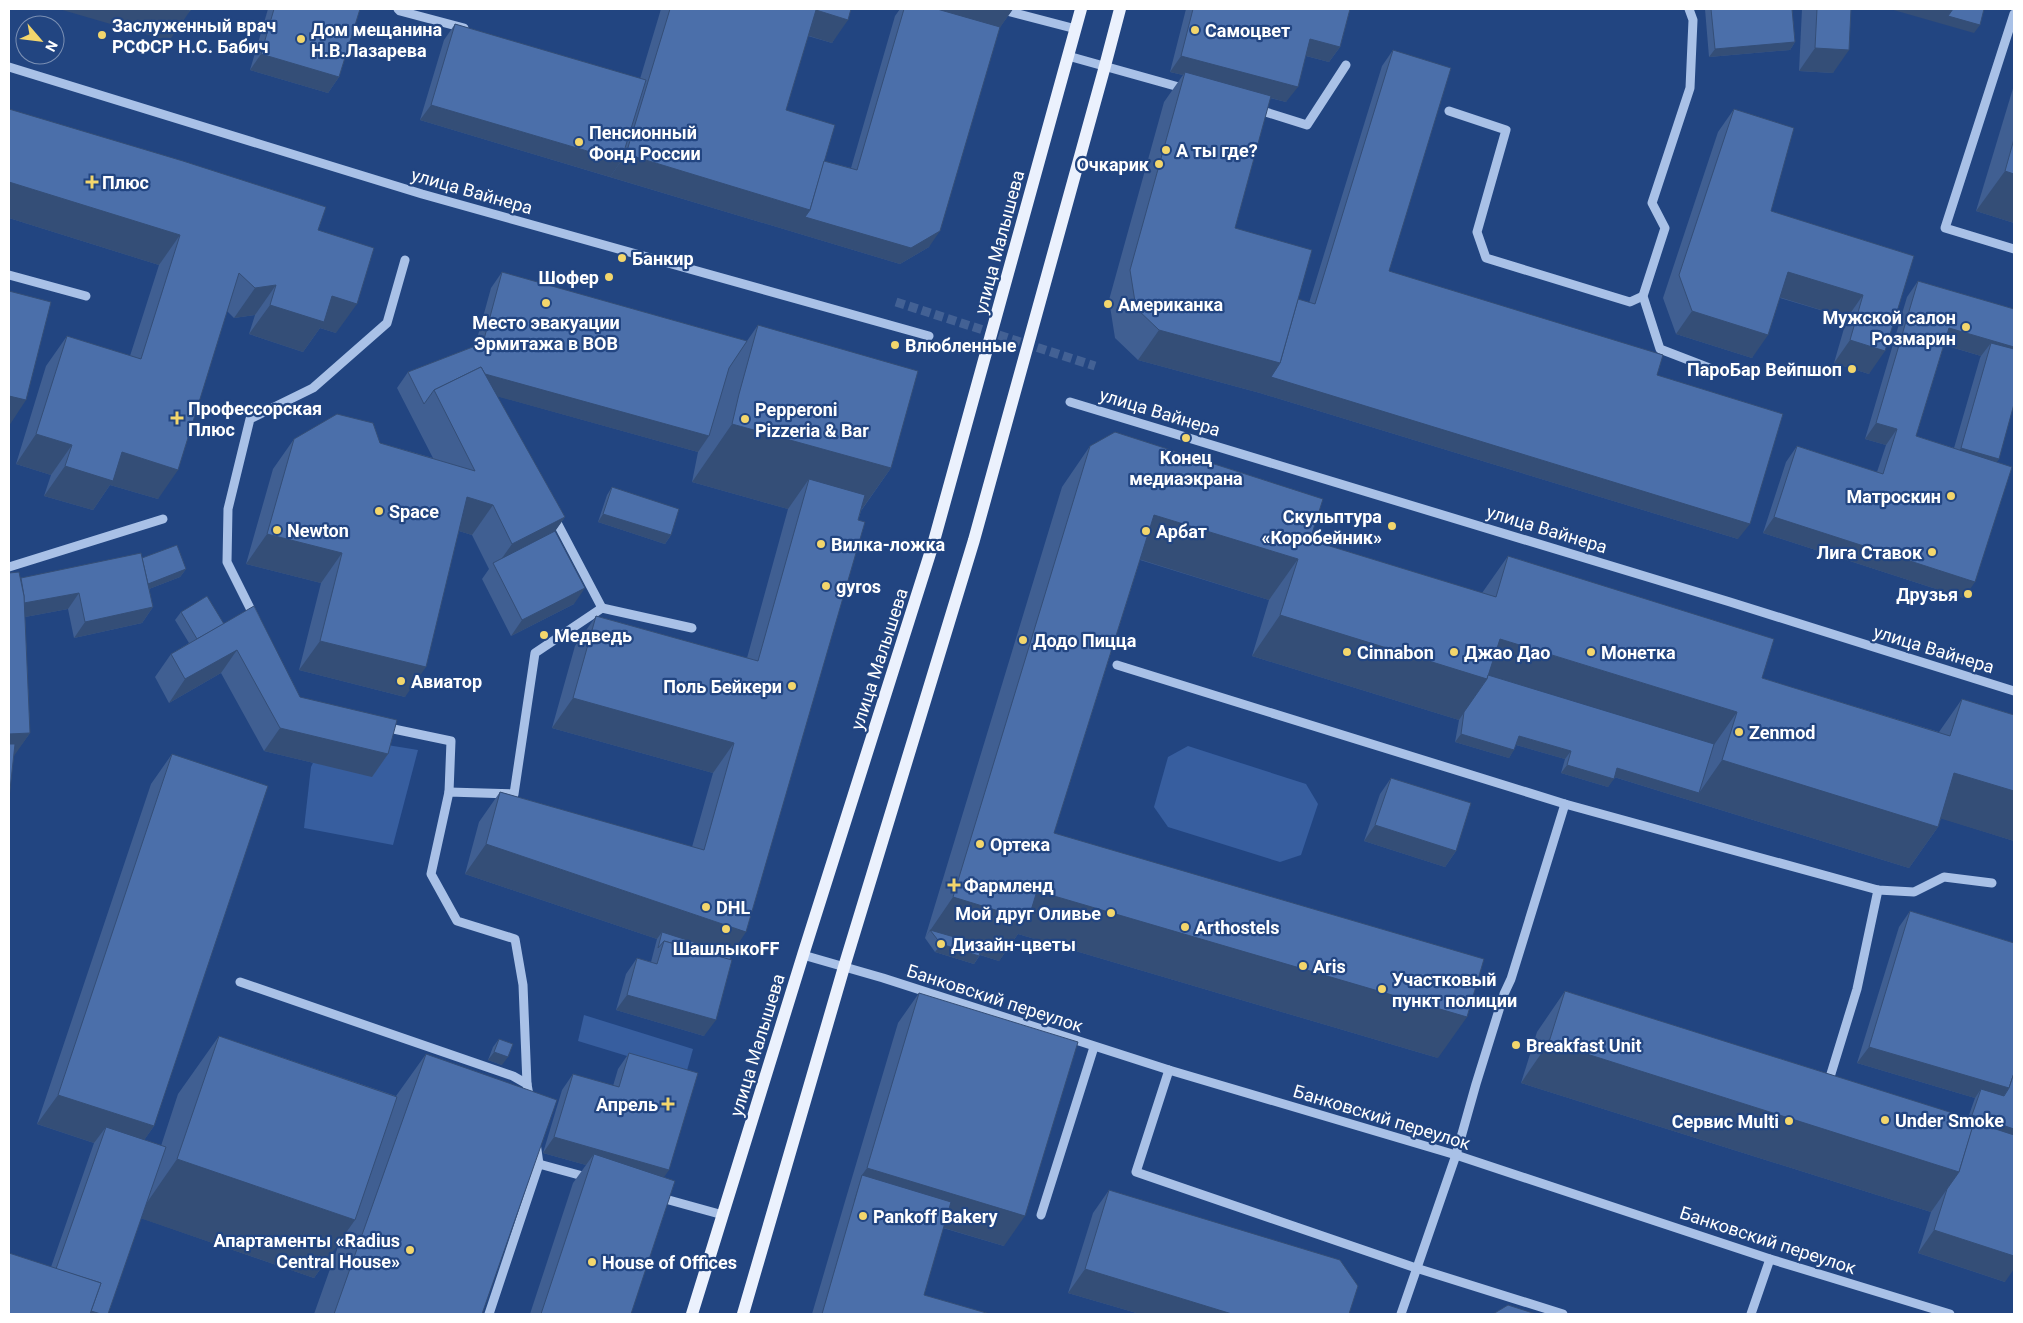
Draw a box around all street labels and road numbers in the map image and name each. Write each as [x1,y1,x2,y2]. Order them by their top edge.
street label: улица Вайнера [409,164,535,218]
street label: улица Малышева [970,168,1028,316]
street label: улица Вайнера [1097,384,1223,440]
street label: улица Вайнера [1484,501,1610,557]
street label: улица Малышева [846,585,912,733]
street label: улица Вайнера [1871,621,1997,677]
street label: Банковский переулок [904,960,1086,1037]
street label: улица Малышева [725,971,789,1119]
street label: Банковский переулок [1291,1080,1473,1154]
street label: Банковский переулок [1677,1202,1859,1279]

